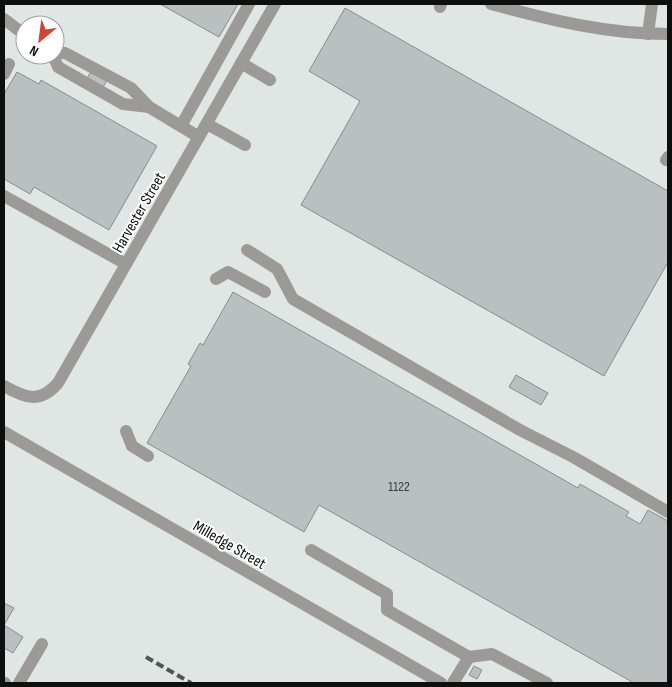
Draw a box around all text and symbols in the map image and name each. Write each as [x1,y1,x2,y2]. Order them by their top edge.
north arrow [15,15,65,65]
text: N [27,42,41,60]
street label: Harvester Street [109,169,170,256]
house number: 1122 [388,478,410,495]
street label: Milledge Street [190,517,269,574]

